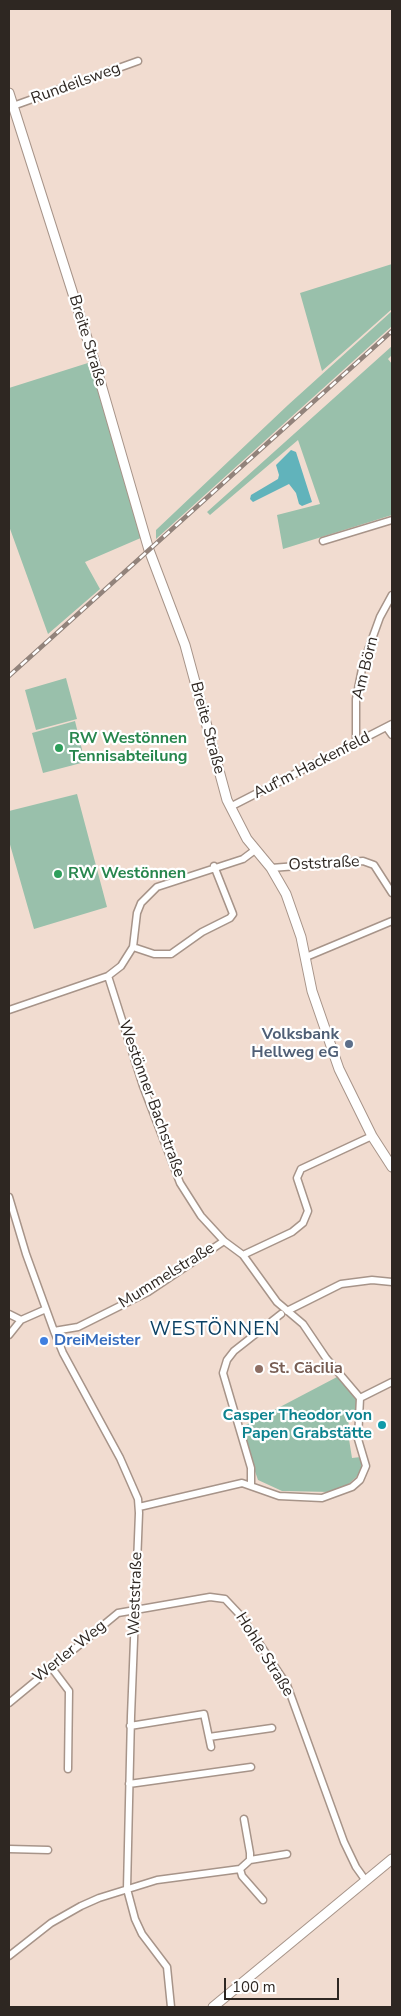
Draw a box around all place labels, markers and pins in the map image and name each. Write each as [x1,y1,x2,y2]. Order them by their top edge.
place label: RW Westönnen Tennisabteilung [69,729,187,767]
marker: RW Westönnen Tennisabteilung [53,742,65,754]
place label: RW Westönnen [68,864,186,884]
marker: RW Westönnen [52,868,64,880]
place label: Volksbank Hellweg eG [251,1025,339,1063]
marker: Volksbank Hellweg eG [343,1038,355,1050]
place label: DreiMeister [54,1331,140,1351]
marker: DreiMeister [38,1335,50,1347]
place label: St. Cäcilia [269,1359,343,1379]
marker: St. Cäcilia [253,1363,265,1375]
place label: Casper Theodor von Papen Grabstätte [223,1406,372,1444]
marker: Casper Theodor von Papen Grabstätte [376,1419,388,1431]

